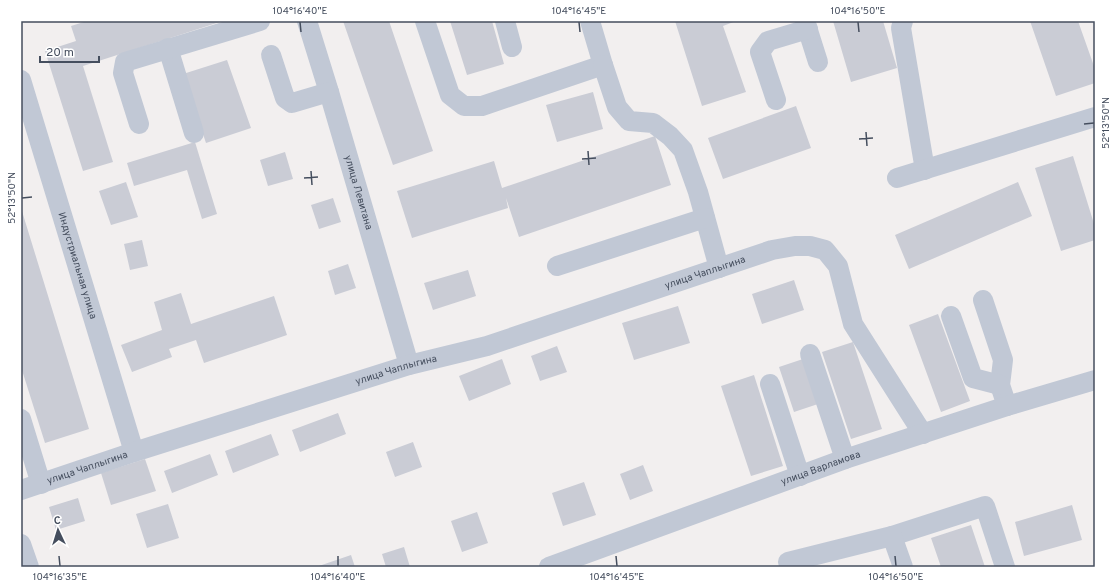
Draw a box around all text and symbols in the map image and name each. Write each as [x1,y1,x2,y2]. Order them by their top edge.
text: 104°16'40"E [273,5,327,18]
text: 104°16'45"E [552,5,606,18]
text: 104°16'50"E [831,5,885,18]
scale bar [40,38,99,64]
text: 20 m [46,45,74,61]
text: 52°13'50"N [1100,97,1113,149]
street label: улица Левитана [341,154,376,231]
text: 52°13'50"N [6,172,19,224]
street label: Индустриальная улица [55,211,100,321]
street label: улица Чаплыгина [663,253,747,292]
street label: улица Чаплыгина [354,352,438,388]
street label: улица Чаплыгина [45,448,129,487]
street label: улица Варламова [779,448,862,488]
north arrow [38,510,78,550]
text: С [53,514,61,528]
text: 104°16'35"E [33,571,87,584]
text: 104°16'40"E [311,571,365,584]
text: 104°16'45"E [590,571,644,584]
text: 104°16'50"E [869,571,923,584]

